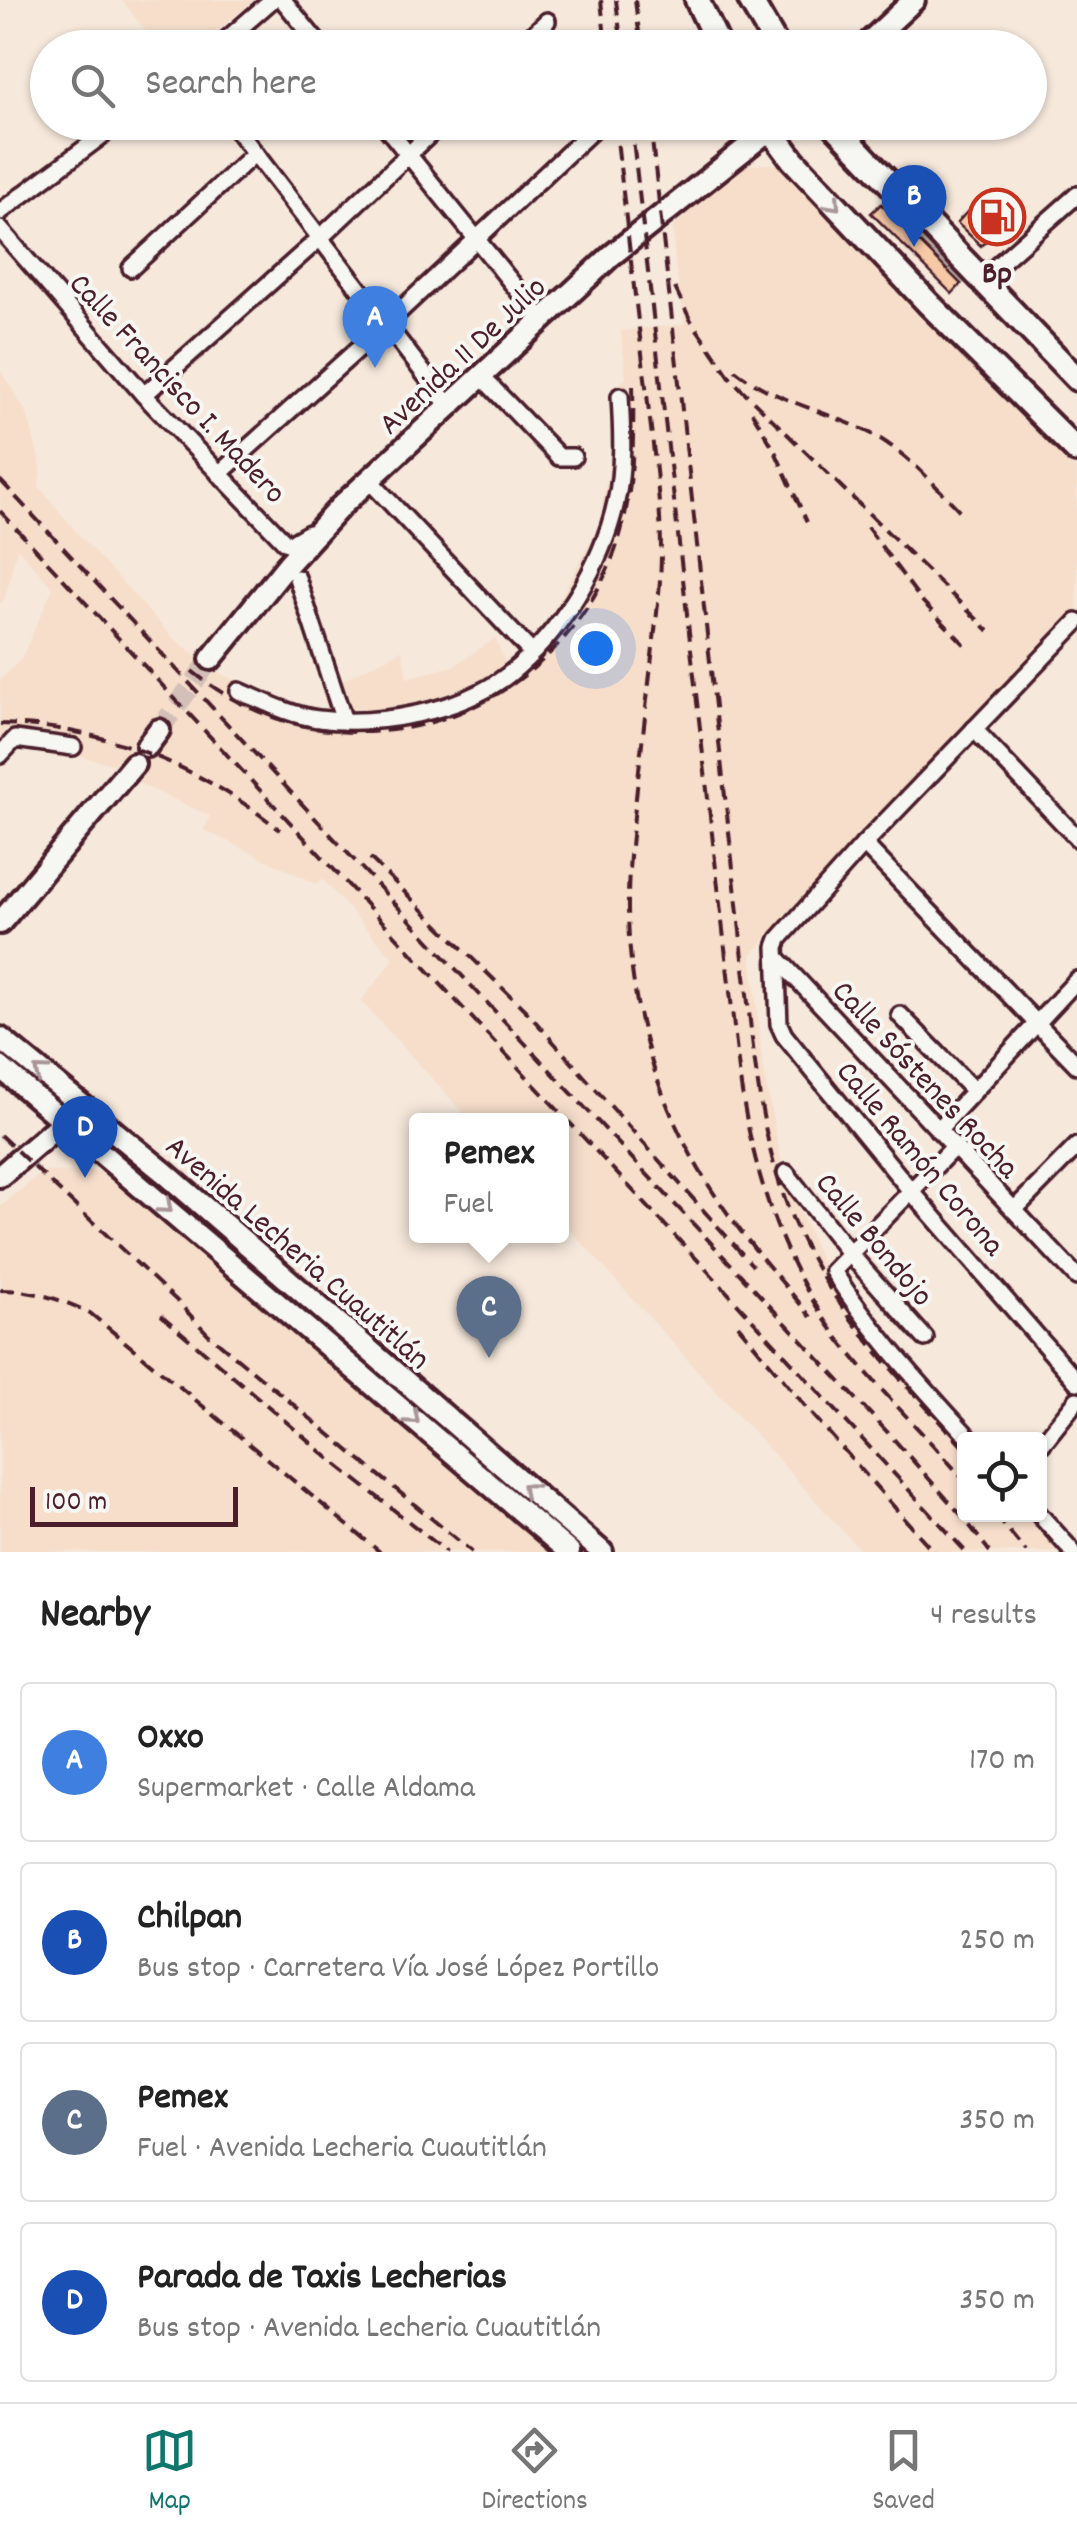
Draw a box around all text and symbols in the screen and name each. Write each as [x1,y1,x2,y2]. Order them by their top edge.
search box [30,30,1047,140]
icon: search [65,58,120,113]
text: Search here [145,58,317,113]
pin: B [882,164,946,247]
fuel station icon: Bp [967,187,1027,247]
one-way arrow [822,192,840,210]
place label: Bp [982,253,1012,299]
street label: Calle Francisco I. Madero [56,264,295,516]
street label: Avenida 11 De Julio [369,267,553,441]
pin: A [342,286,408,368]
your location [570,623,621,674]
street label: Calle Sóstenes Rocha [819,972,1029,1192]
street label: Calle Ramón Corona [823,1053,1014,1269]
one-way arrow [34,1065,52,1083]
pin: D [52,1096,118,1178]
popup [409,1113,569,1243]
street label: Avenida Lecheria Cuautitlán [153,1127,438,1383]
text: Pemex [444,1128,534,1183]
street label: Calle Bondojo [802,1164,942,1319]
text: Fuel [444,1183,493,1229]
one-way arrow [154,1195,173,1213]
pin: C [456,1276,522,1358]
one-way arrow [401,1407,419,1425]
map controls [957,1432,1047,1522]
button: locate [957,1432,1047,1522]
scale bar [30,1482,238,1526]
one-way arrow [521,1482,540,1500]
text: 100 m [45,1484,107,1524]
text: Nearby [40,1587,150,1647]
text: 4 results [930,1594,1037,1640]
text: Oxxo [137,1712,204,1767]
text: A [66,1739,83,1785]
text: 170 m [969,1739,1035,1785]
text: Supermarket · Calle Aldama [137,1767,475,1813]
text: Chilpan [137,1892,242,1947]
text: B [67,1919,82,1965]
text: 250 m [959,1919,1035,1965]
text: Bus stop · Carretera Vía José López Portillo [137,1947,659,1993]
text: Pemex [137,2072,228,2127]
text: C [67,2099,82,2145]
text: 350 m [959,2099,1035,2145]
text: Fuel · Avenida Lecheria Cuautitlán [137,2127,547,2173]
text: Parada de Taxis Lecherias [137,2252,507,2307]
text: D [66,2279,83,2325]
text: 350 m [959,2279,1035,2325]
text: Bus stop · Avenida Lecheria Cuautitlán [137,2307,601,2353]
tab: Map [142,2423,197,2523]
tab: Directions [482,2423,588,2523]
tab: Saved [872,2423,935,2523]

